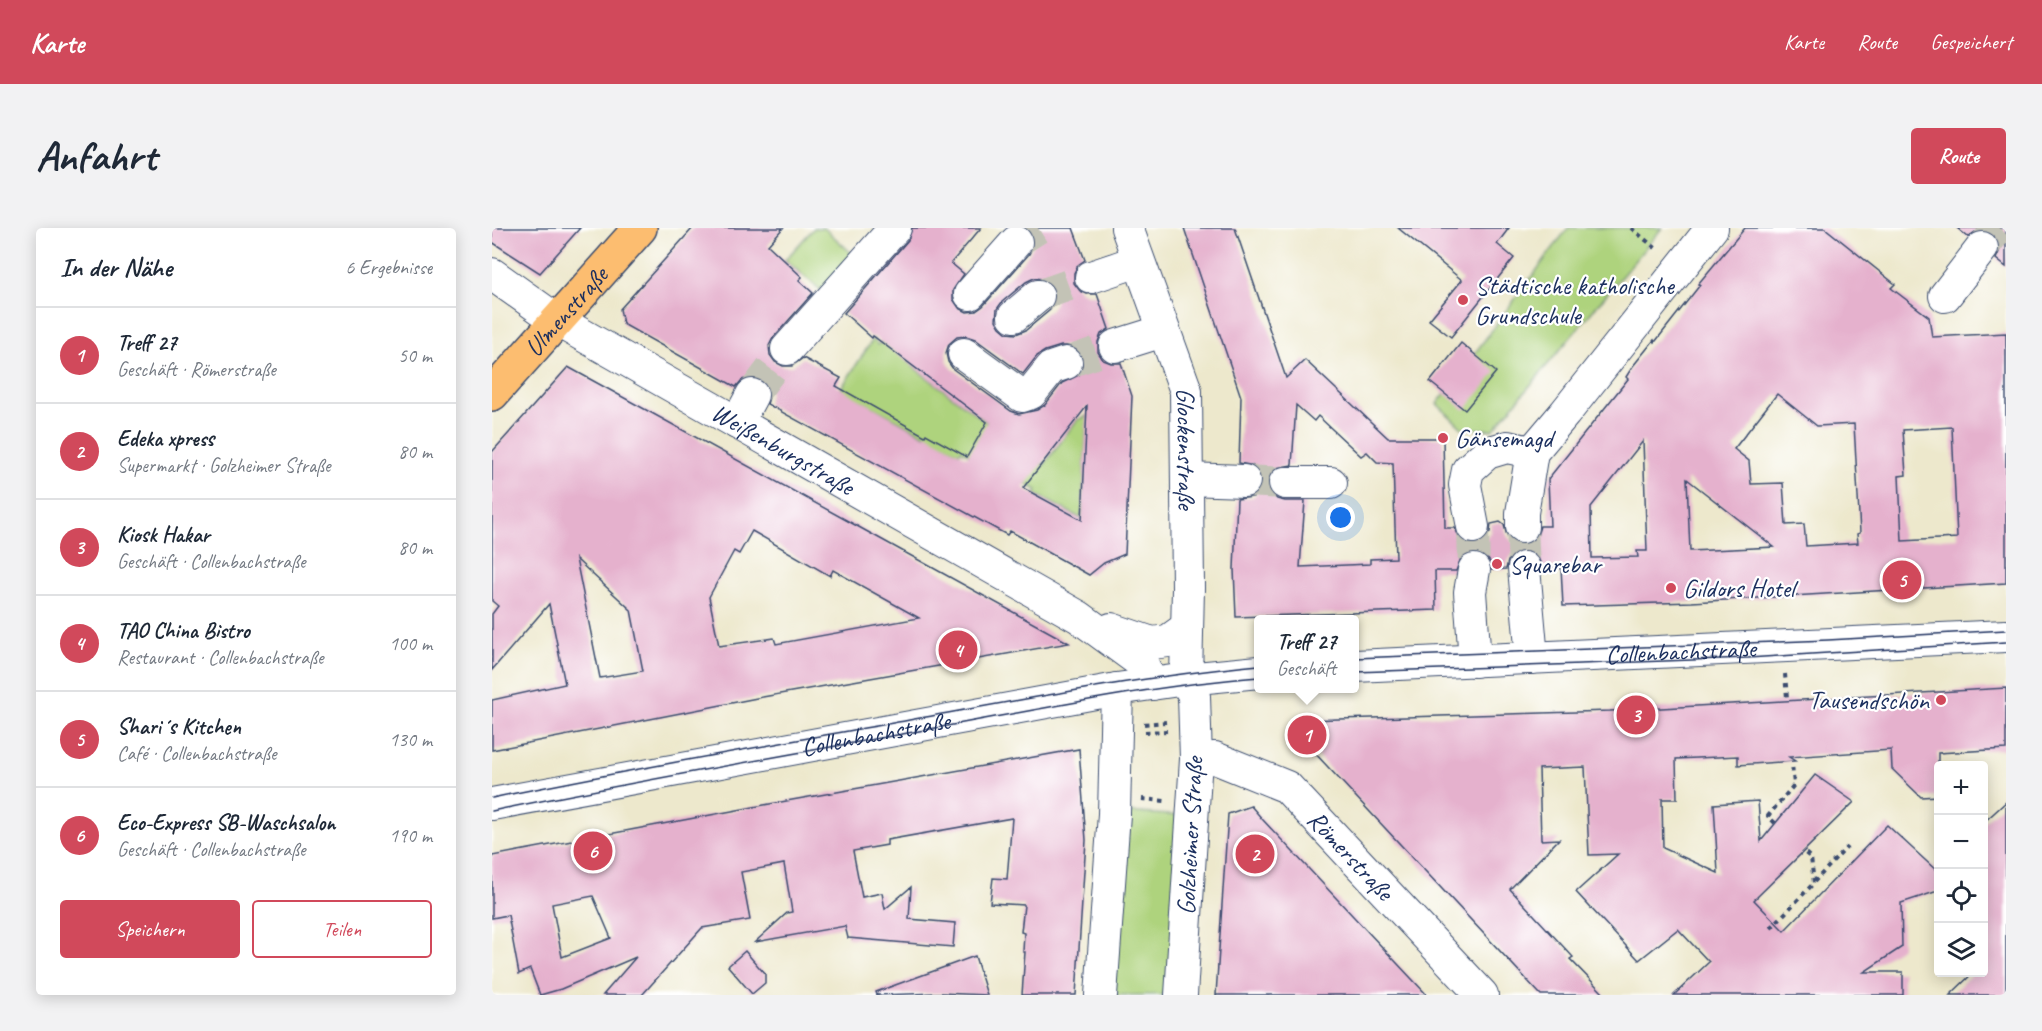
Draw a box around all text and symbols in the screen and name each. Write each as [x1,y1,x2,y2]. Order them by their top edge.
text: Karte [30,25,84,60]
text: Karte [1784,29,1824,55]
text: Route [1857,29,1897,55]
text: Gespeichert [1930,29,2012,55]
button: Route [1911,128,2006,184]
text: Anfahrt [36,130,156,183]
text: In der Nähe [60,251,172,284]
text: 6 Ergebnisse [345,255,432,280]
street label: Ulmenstraße [517,257,616,363]
place label: Städtische katholische Grundschule [1475,269,1675,332]
marker: Städtische katholische Grundschule [1456,293,1470,307]
text: Treff 27 [117,329,177,357]
text: 1 [75,343,84,368]
text: 50 m [398,343,432,368]
text: Geschäft · Römerstraße [117,357,276,382]
street label: Glockenstraße [1169,388,1204,512]
street label: Weißenburgstraße [706,395,863,504]
place label: Gänsemagd [1455,422,1556,455]
text: Edeka xpress [117,425,214,453]
marker: Gänsemagd [1436,431,1450,445]
text: 2 [75,439,84,464]
text: 80 m [398,439,432,464]
text: Supermarkt · Golzheimer Straße [117,453,330,478]
your location [1326,503,1355,532]
text: Kiosk Hakar [117,521,210,549]
text: 3 [75,535,84,560]
text: 80 m [398,535,432,560]
place label: Squarebar [1509,548,1603,581]
text: Geschäft · Collenbachstraße [117,549,306,574]
marker: Squarebar [1490,557,1504,571]
pin: 5 [1882,558,1922,602]
place label: Gildors Hotel [1683,572,1799,605]
marker: Gildors Hotel [1664,581,1678,595]
popup [1254,615,1359,693]
text: TAO China Bistro [117,617,250,645]
pin: 4 [938,628,978,672]
text: Treff 27 [1277,628,1336,656]
text: 4 [75,631,84,656]
text: 100 m [389,631,432,656]
street label: Collenbachstraße [1605,631,1759,671]
text: Restaurant · Collenbachstraße [117,645,323,670]
text: Geschäft [1277,656,1336,681]
place label: Tausendschön [1809,684,1930,717]
pin: 3 [1616,692,1656,738]
marker: Tausendschön [1934,693,1948,707]
street label: Collenbachstraße [799,703,955,763]
pin: 1 [1288,712,1326,758]
text: Shari´s Kitchen [117,713,241,741]
text: 5 [75,727,84,752]
text: 130 m [389,727,432,752]
text: Café · Collenbachstraße [117,741,277,766]
street label: Golzheimer Straße [1169,754,1211,916]
map controls [1934,761,1988,977]
button: + [1934,761,1988,815]
street label: Römerstraße [1301,803,1403,909]
text: Eco-Express SB-Waschsalon [117,809,335,837]
button: − [1934,815,1988,869]
text: 6 [75,823,84,848]
text: 190 m [389,823,432,848]
pin: 6 [574,828,612,874]
pin: 2 [1236,832,1275,876]
text: Geschäft · Collenbachstraße [117,837,306,862]
button: locate [1934,869,1988,923]
button: Speichern [60,900,240,958]
button: Teilen [252,900,432,958]
button: layers [1934,923,1988,977]

